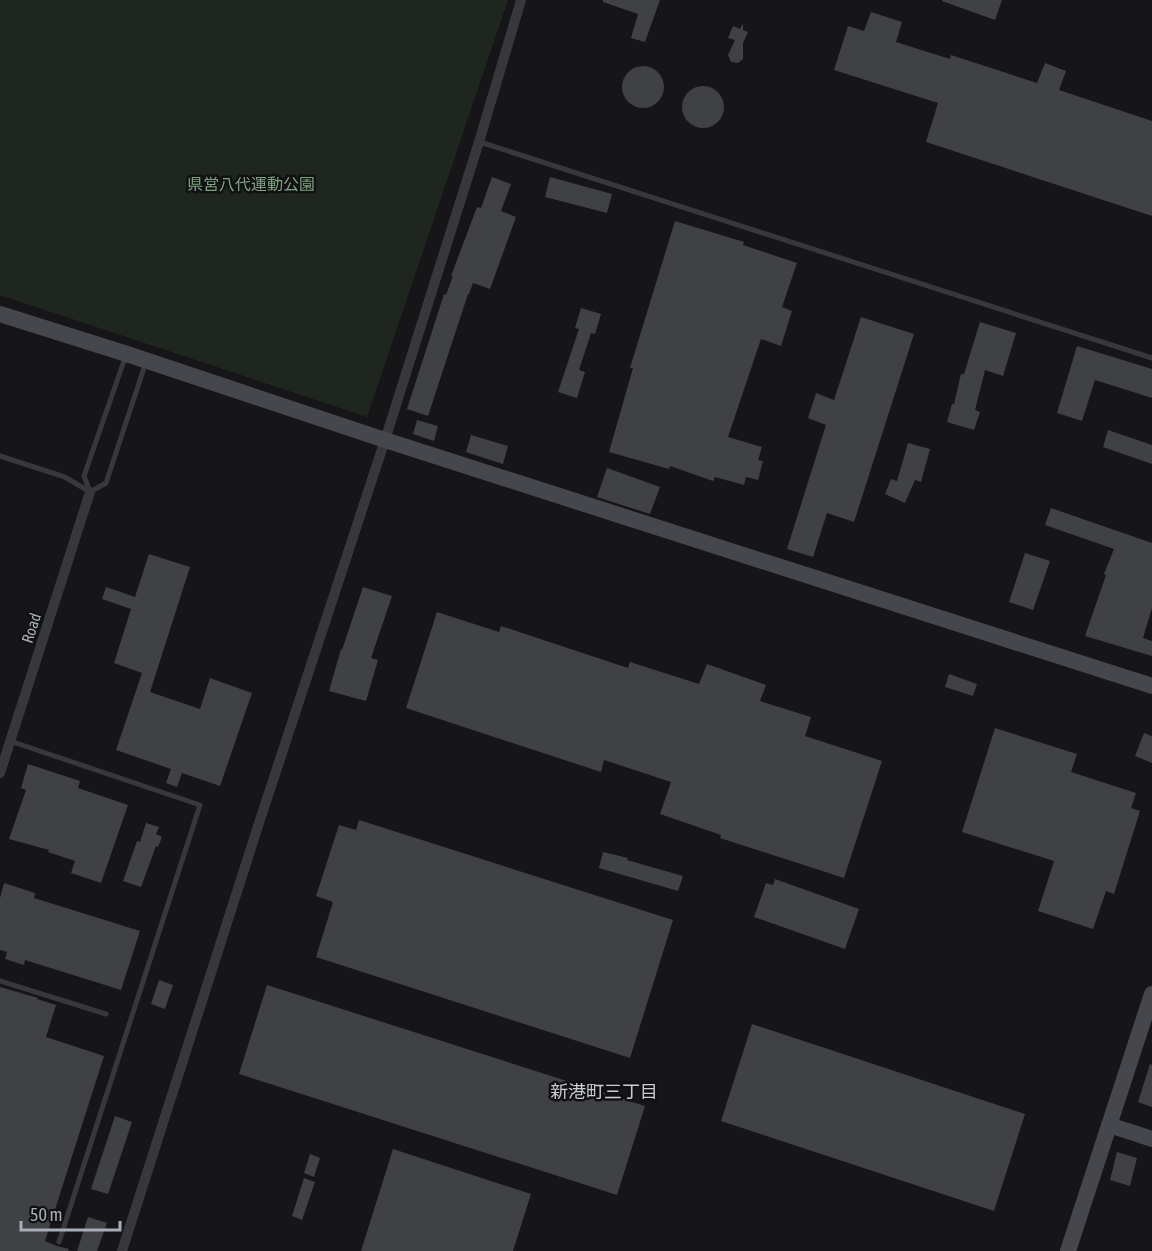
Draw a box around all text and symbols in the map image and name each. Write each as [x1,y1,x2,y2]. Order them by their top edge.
park label: 県営八代運動公園 [187,175,315,193]
street label: Road [18,611,44,645]
district label: 新港町三丁目 [550,1081,658,1102]
scale bar [21,1194,120,1232]
text: 50 m [30,1204,62,1225]

